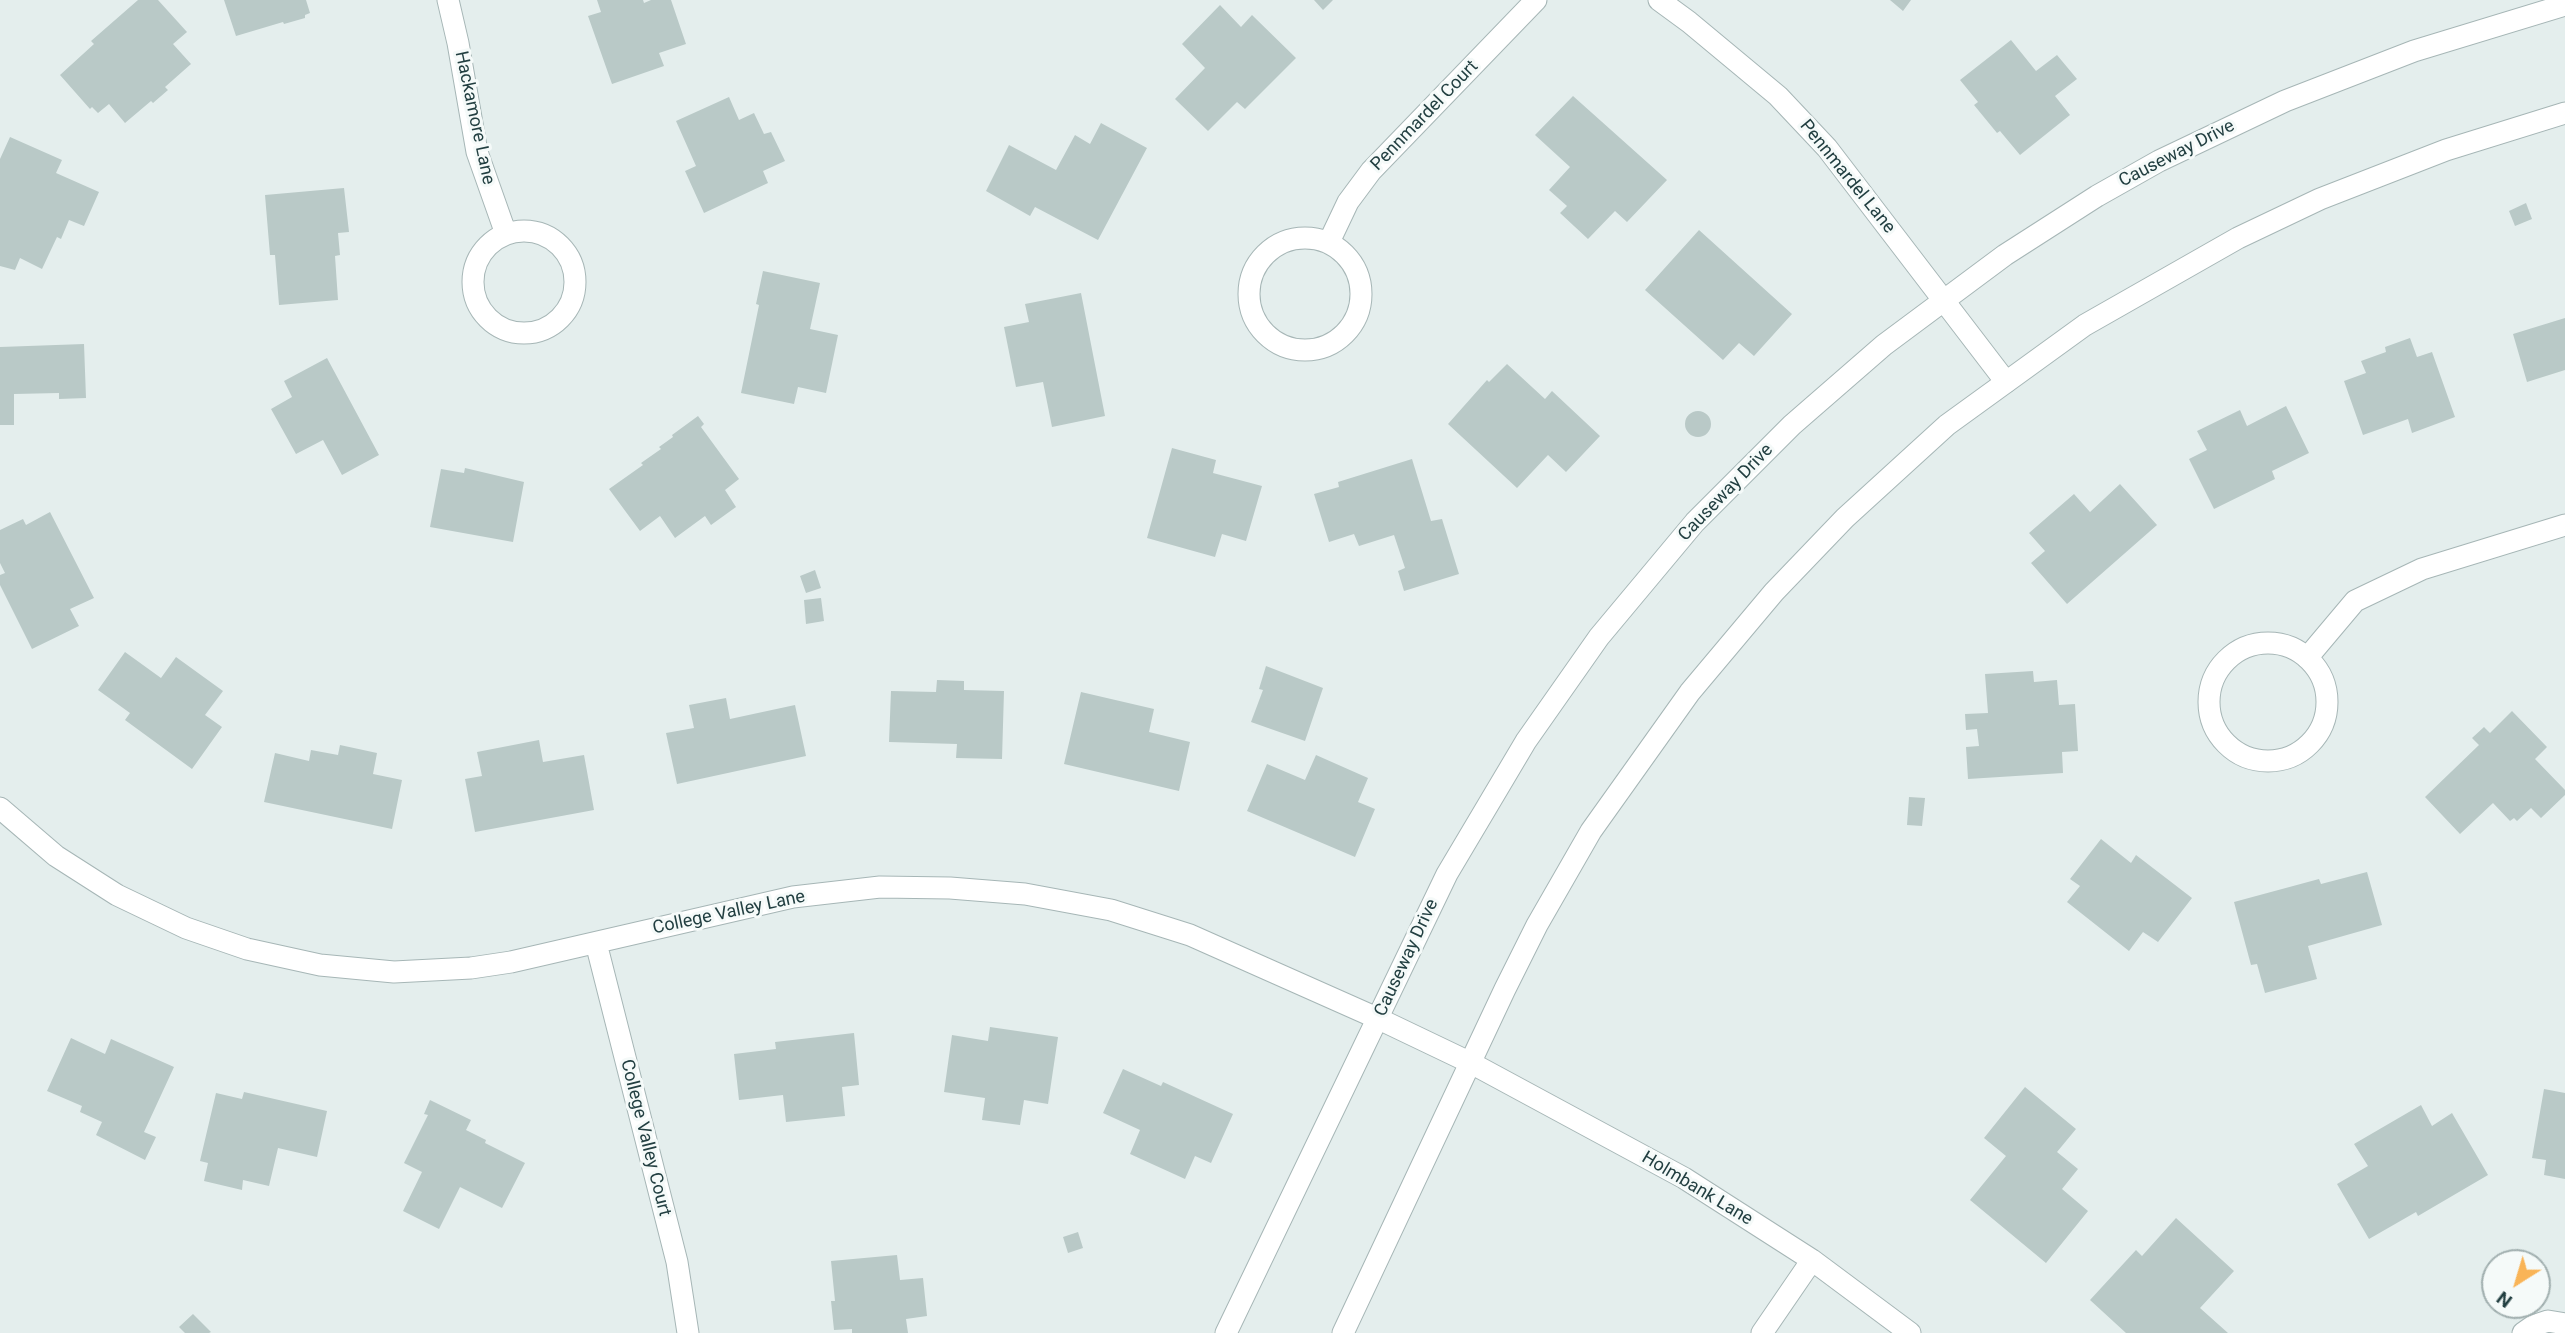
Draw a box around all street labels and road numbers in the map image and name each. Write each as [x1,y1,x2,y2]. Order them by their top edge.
street label: Hackamore Lane [449,49,499,187]
street label: Pennmardel Court [1367,56,1483,176]
street label: Pennmardel Lane [1795,116,1899,238]
street label: Causeway Drive [2116,116,2238,192]
street label: Causeway Drive [1674,440,1778,546]
street label: College Valley Lane [651,886,807,940]
street label: Causeway Drive [1370,896,1444,1020]
street label: College Valley Court [615,1057,675,1219]
street label: Holmbank Lane [1638,1147,1756,1231]

